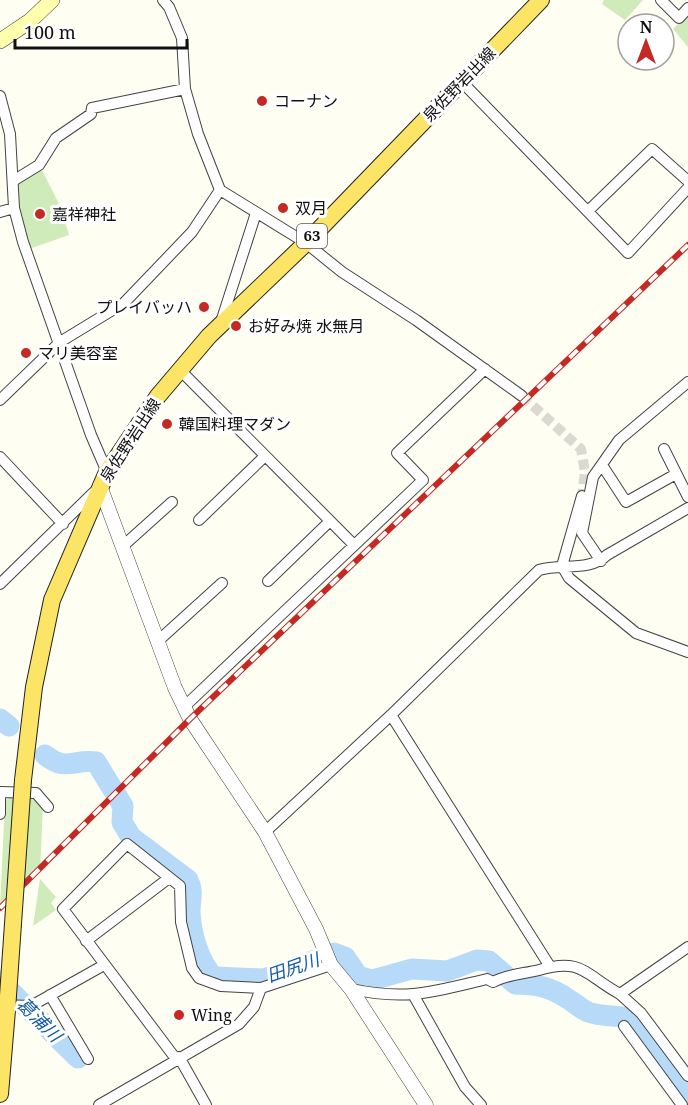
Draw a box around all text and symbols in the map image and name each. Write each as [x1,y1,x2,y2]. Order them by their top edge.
scale bar [15,12,188,50]
north arrow [616,12,676,72]
text: N [640,16,653,38]
text: 100 m [24,20,76,44]
street label: 泉佐野岩出線 [418,42,500,126]
place label: コーナン [274,90,338,112]
marker: コーナン [255,94,269,108]
place label: 双月 [295,197,327,219]
marker: 双月 [276,201,290,215]
place label: 嘉祥神社 [52,203,116,225]
marker: 嘉祥神社 [33,207,47,221]
road number: 63 [297,224,327,248]
place label: プレイバッハ [96,296,192,318]
marker: プレイバッハ [197,300,211,314]
place label: お好み焼 水無月 [248,315,364,337]
marker: お好み焼 水無月 [229,319,243,333]
place label: マリ美容室 [38,342,118,364]
marker: マリ美容室 [19,346,33,360]
street label: 泉佐野岩出線 [95,394,165,486]
place label: 韓国料理マダン [179,413,291,435]
marker: 韓国料理マダン [160,417,174,431]
water label: 田尻川 [263,946,324,987]
water label: 葛浦川 [12,992,69,1048]
place label: Wing [191,1004,232,1026]
marker: Wing [172,1008,186,1022]

